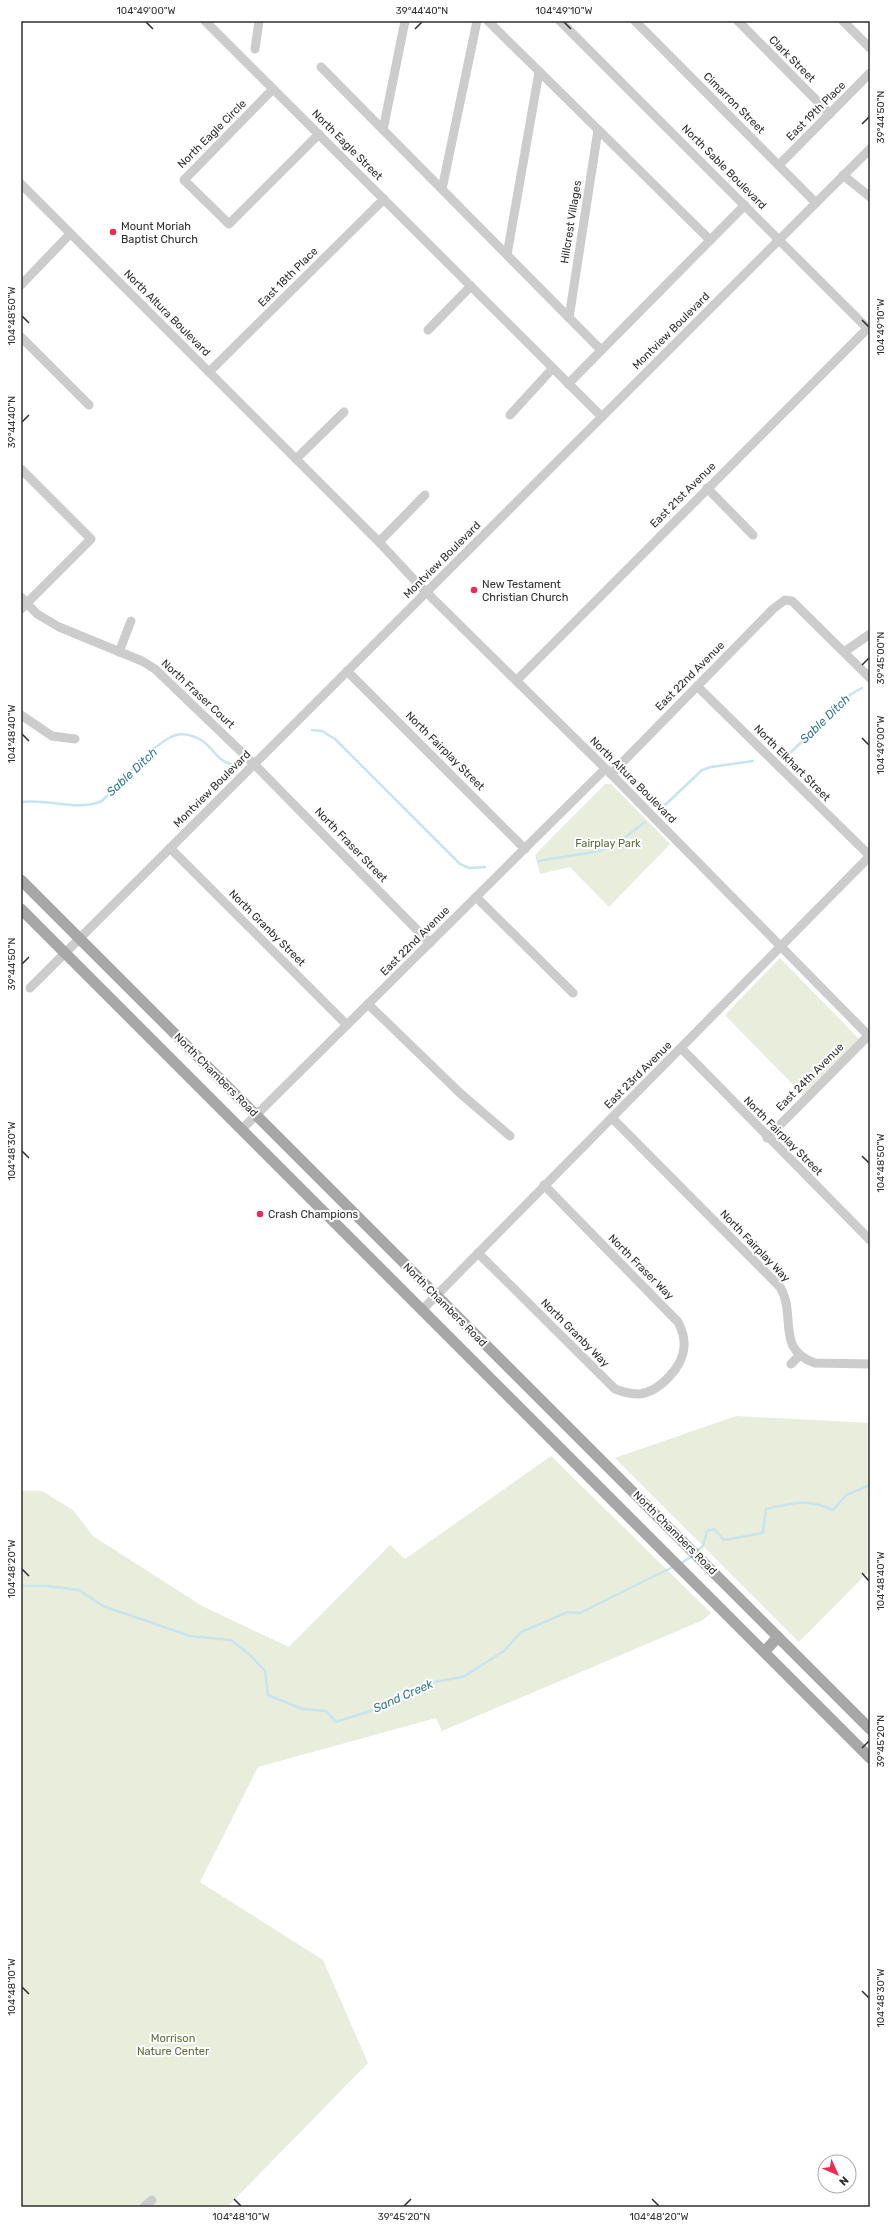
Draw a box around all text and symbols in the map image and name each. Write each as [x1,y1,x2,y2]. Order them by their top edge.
text: 104°49'00"W [117,5,175,17]
text: 39°44'40"N [396,5,448,17]
text: 104°49'10"W [536,5,592,17]
street label: Clark Street [766,33,818,85]
street label: Cimarron Street [701,70,768,137]
street label: East 19th Place [784,79,848,143]
text: 39°44'50"N [875,91,887,143]
street label: North Eagle Circle [175,97,249,171]
street label: North Eagle Street [309,107,385,183]
street label: North Sable Boulevard [679,122,769,212]
street label: Hillcrest Villages [558,179,584,265]
place label: Mount Moriah Baptist Church [121,220,198,246]
marker: Mount Moriah Baptist Church [108,227,118,237]
street label: East 18th Place [256,245,320,309]
street label: North Altura Boulevard [121,267,213,359]
text: 104°48'50"W [6,286,18,346]
street label: Montview Boulevard [630,290,712,372]
text: 104°49'10"W [875,299,887,355]
text: 39°44'40"N [6,396,18,448]
street label: East 21st Avenue [648,460,718,530]
street label: Montview Boulevard [401,519,483,601]
place label: New Testament Christian Church [482,578,568,604]
marker: New Testament Christian Church [469,585,479,595]
text: 39°45'00"N [875,631,887,685]
street label: East 22nd Avenue [653,639,727,713]
street label: North Fraser Court [159,657,238,732]
water label: Sable Ditch [797,692,853,746]
text: 104°48'40"W [6,705,18,763]
street label: North Fairplay Street [403,709,488,794]
text: 104°49'00"W [875,716,887,774]
street label: North Elkhart Street [751,722,833,804]
street label: North Altura Boulevard [587,734,679,826]
water label: Sable Ditch [104,745,160,799]
street label: Montview Boulevard [171,748,253,830]
street label: North Fraser Street [312,805,390,885]
park label: Fairplay Park [575,837,641,850]
street label: North Granby Street [226,887,308,969]
street label: East 22nd Avenue [378,904,452,978]
text: 39°44'50"N [6,938,18,990]
street label: North Chambers Road [171,1030,261,1120]
street label: East 23rd Avenue [602,1039,674,1111]
street label: East 24th Avenue [773,1040,847,1114]
street label: North Fairplay Street [741,1094,826,1179]
text: 104°48'30"W [6,1121,18,1181]
text: 104°48'50"W [875,1133,887,1193]
street label: North Fairplay Way [717,1207,793,1285]
place label: Crash Champions [268,1208,359,1221]
marker: Crash Champions [255,1209,265,1219]
street label: North Fraser Way [606,1232,676,1302]
street label: North Chambers Road [400,1260,490,1350]
street label: North Granby Way [538,1296,612,1370]
street label: North Chambers Road [630,1488,720,1578]
text: 104°48'20"W [6,1539,18,1599]
text: 104°48'40"W [875,1552,887,1610]
water label: Sand Creek [371,1676,436,1715]
text: 39°45'20"N [875,1715,887,1767]
text: 104°48'10"W [6,1958,18,2016]
text: 104°48'30"W [875,1968,887,2028]
park label: Morrison Nature Center [137,2032,210,2058]
north arrow [817,2154,857,2194]
text: N [836,2173,851,2188]
text: 104°48'10"W [212,2211,270,2223]
text: 39°45'20"N [378,2211,430,2223]
text: 104°48'20"W [629,2211,689,2223]

